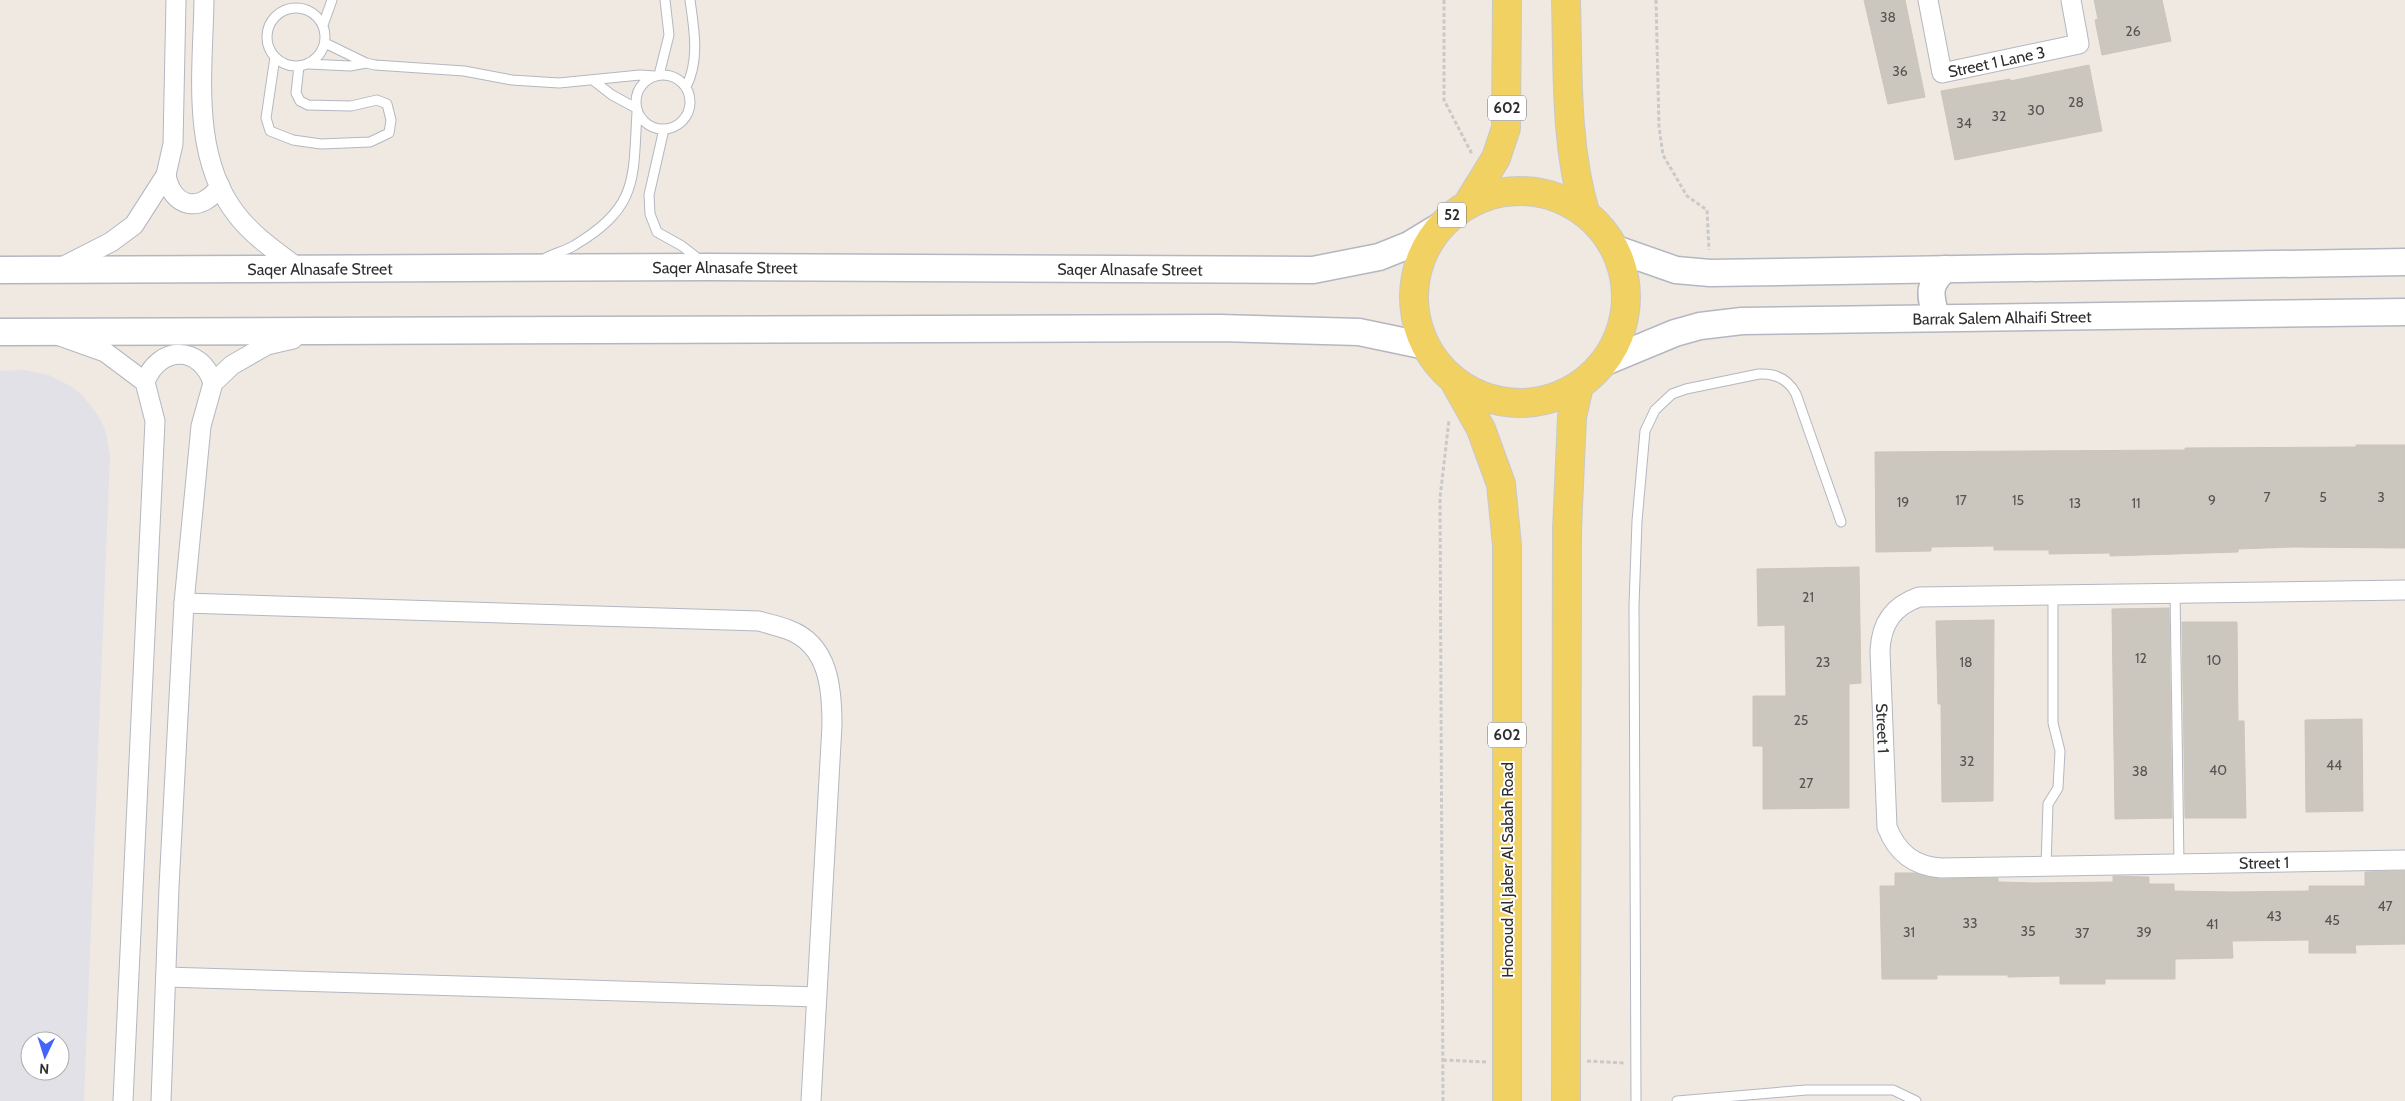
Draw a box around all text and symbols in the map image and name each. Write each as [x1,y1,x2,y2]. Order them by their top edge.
house number: 38 [1880,8,1896,26]
house number: 26 [2125,22,2141,40]
street label: Street 1 Lane 3 [1946,42,2047,81]
house number: 36 [1892,62,1908,80]
house number: 28 [2068,93,2084,111]
road number: 602 [1488,96,1526,120]
house number: 30 [2027,101,2045,119]
house number: 32 [1992,107,2006,125]
house number: 34 [1956,114,1972,132]
road number: 52 [1438,202,1466,228]
street label: Saqer Alnasafe Street [652,257,798,277]
street label: Saqer Alnasafe Street [247,259,393,278]
street label: Saqer Alnasafe Street [1057,259,1203,279]
street label: Barrak Salem Alhaifi Street [1912,307,2092,328]
house number: 7 [2263,488,2271,506]
house number: 5 [2319,488,2327,506]
house number: 3 [2377,488,2385,506]
house number: 17 [1955,491,1967,509]
house number: 15 [2012,491,2024,509]
house number: 9 [2208,491,2216,509]
house number: 19 [1897,493,1909,511]
house number: 13 [2069,494,2081,512]
house number: 11 [2131,494,2141,512]
house number: 21 [1802,588,1814,606]
house number: 12 [2135,649,2147,667]
house number: 10 [2207,651,2221,669]
house number: 23 [1816,653,1830,671]
house number: 18 [1959,653,1973,671]
street label: Street 1 [1873,703,1894,754]
house number: 25 [1794,711,1808,729]
road number: 602 [1488,722,1526,748]
house number: 32 [1960,752,1974,770]
house number: 44 [2326,756,2342,774]
house number: 40 [2209,761,2227,779]
street label: Homoud Al Jaber Al Sabah Road [1498,762,1517,978]
house number: 38 [2132,762,2148,780]
house number: 27 [1799,774,1813,792]
street label: Street 1 [2239,853,2289,872]
house number: 47 [2377,897,2393,915]
house number: 43 [2266,907,2282,925]
house number: 45 [2324,911,2340,929]
house number: 33 [1962,914,1978,932]
house number: 41 [2206,915,2218,933]
house number: 35 [2020,922,2036,940]
house number: 31 [1903,923,1915,941]
house number: 39 [2136,923,2152,941]
house number: 37 [2075,924,2089,942]
north arrow [20,1031,70,1081]
text: N [39,1060,50,1078]

